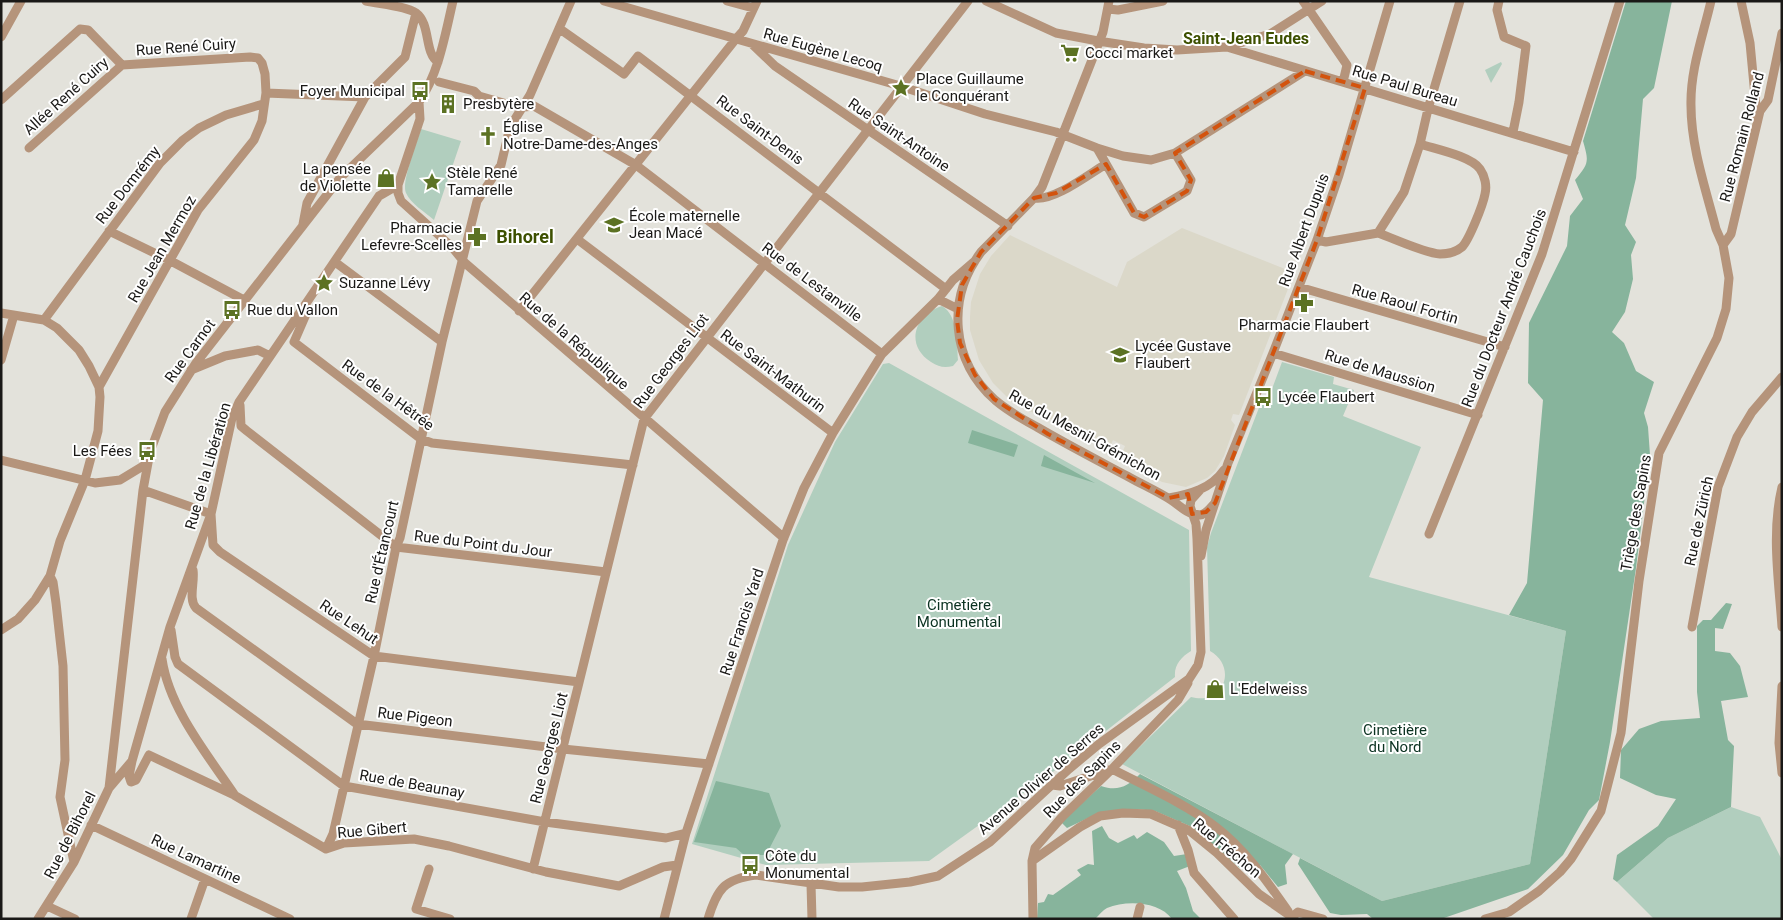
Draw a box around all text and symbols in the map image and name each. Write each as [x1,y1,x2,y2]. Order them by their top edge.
street label: Rue Eugène Lecoq [761,24,885,76]
district label: Saint-Jean Eudes [1183,29,1309,48]
street label: Rue René Cuiry [135,35,237,59]
supermarket icon: Cocci market [1059,42,1081,64]
place label: Cocci market [1085,44,1173,62]
street label: Allée René Cuiry [20,53,112,139]
street label: Rue Paul Bureau [1350,61,1460,111]
place label: Place Guillaume le Conquérant [916,70,1024,105]
street label: Rue Romain Rolland [1716,70,1768,204]
place icon: Place Guillaume le Conquérant [890,77,912,99]
bus stop icon: Foyer Municipal [409,80,431,102]
place label: Foyer Municipal [300,82,405,100]
street label: Rue Saint-Denis [713,91,807,169]
building icon: Presbytère [437,93,459,115]
street label: Rue Saint-Antoine [845,94,953,176]
place label: Presbytère [463,95,534,113]
place label: Église Notre-Dame-des-Anges [503,118,658,153]
church icon: Église Notre-Dame-des-Anges [477,125,499,147]
street label: Rue Domrémy [92,142,164,228]
place label: La pensée de Violette [300,160,371,195]
place label: Stèle René Tamarelle [447,164,518,199]
shop icon: La pensée de Violette [375,167,397,189]
place icon: Stèle René Tamarelle [421,171,443,193]
street label: Rue Albert Dupuis [1275,171,1333,289]
street label: Rue Jean Mermoz [124,192,200,306]
street label: Rue du Docteur André Cauchois [1458,206,1550,410]
place label: École maternelle Jean Macé [629,207,740,242]
school or university icon: École maternelle Jean Macé [603,214,625,236]
place label: Pharmacie Lefevre-Scelles [361,219,462,254]
pharmacy icon: Pharmacie Lefevre-Scelles [466,226,488,248]
district label: Bihorel [496,226,554,247]
street label: Rue de Lestanville [758,239,866,326]
place icon: Suzanne Lévy [313,272,335,294]
place label: Suzanne Lévy [339,274,430,292]
street label: Rue Raoul Fortin [1350,280,1460,328]
street label: Rue de la République [516,289,632,393]
pharmacy icon: Pharmacie Flaubert [1293,292,1315,314]
bus stop icon: Rue du Vallon [221,299,243,321]
place label: Rue du Vallon [247,301,338,319]
street label: Rue Georges Liot [630,310,713,412]
street label: Rue Carnot [161,316,219,386]
place label: Pharmacie Flaubert [1239,316,1369,334]
street label: Rue Saint-Mathurin [717,326,829,416]
place label: Lycée Gustave Flaubert [1135,337,1231,372]
school or university icon: Lycée Gustave Flaubert [1109,344,1131,366]
street label: Rue de Maussion [1322,346,1438,396]
street label: Rue de la Hêtrée [339,356,438,434]
street label: Rue du Mesnil-Grémichon [1006,386,1164,484]
bus stop icon: Lycée Flaubert [1252,386,1274,408]
place label: Lycée Flaubert [1278,388,1375,406]
street label: Rue de la Libération [181,400,235,532]
bus stop icon: Les Fées [136,440,158,462]
place label: Les Fées [73,442,132,460]
street label: Triège des Sapins [1617,453,1655,573]
street label: Rue de Zürich [1681,474,1717,568]
street label: Rue d'Étancourt [361,499,403,605]
street label: Rue du Point du Jour [413,527,553,561]
street label: Rue Francis Yard [716,566,768,678]
street label: Rue Lehut [316,596,382,648]
park label: Cimetière Monumental [917,596,1001,631]
shop icon: L'Edelweiss [1204,678,1226,700]
place label: L'Edelweiss [1230,680,1308,698]
street label: Rue Georges Liot [526,690,572,805]
street label: Rue Pigeon [376,703,454,731]
street label: Avenue Olivier de Serres [974,719,1108,839]
park label: Cimetière du Nord [1363,721,1427,756]
street label: Rue des Sapins [1039,736,1125,822]
street label: Rue de Beaunay [358,766,466,802]
street label: Rue de Bihorel [40,788,100,882]
street label: Rue Fréchon [1189,814,1265,882]
street label: Rue Gibert [336,818,408,842]
street label: Rue Lamartine [148,830,244,888]
place label: Côte du Monumental [765,847,849,882]
bus stop icon: Côte du Monumental [739,854,761,876]

